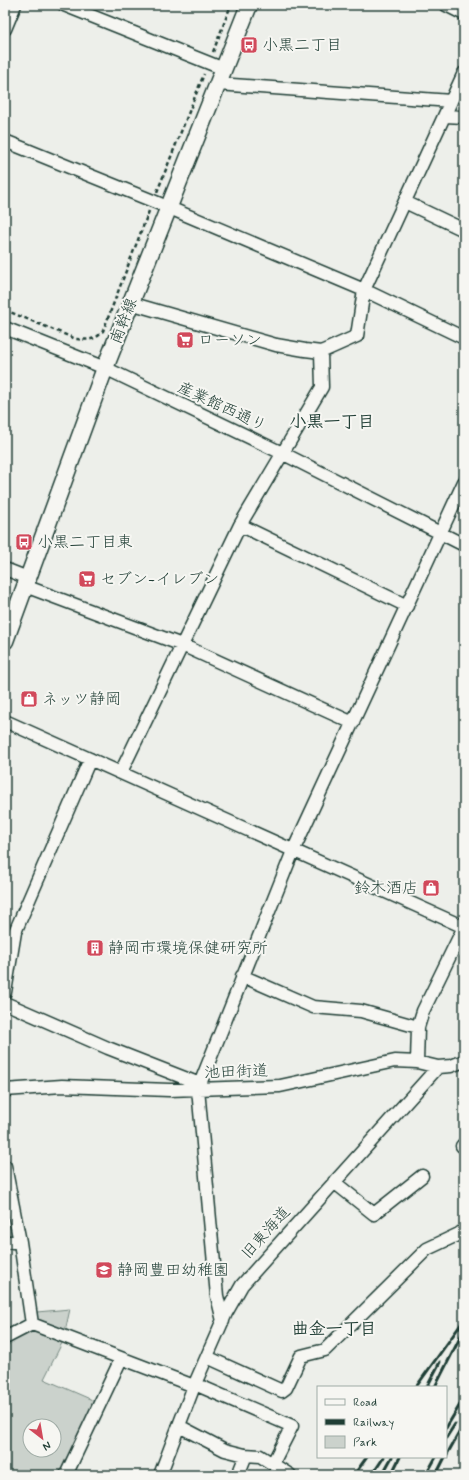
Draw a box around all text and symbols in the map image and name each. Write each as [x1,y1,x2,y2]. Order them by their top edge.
bus stop icon: 小黒二丁目 [239,35,259,55]
place label: 小黒二丁目 [262,35,342,56]
street label: 南幹線 [106,295,142,347]
supermarket icon: ローソン [175,330,195,350]
place label: ローソン [198,330,262,351]
street label: 産業館西通り [174,377,270,437]
district label: 小黒一丁目 [290,411,375,433]
bus stop icon: 小黒二丁目東 [14,532,34,552]
place label: 小黒二丁目東 [37,532,133,553]
supermarket icon: セブン-イレブン [77,569,97,589]
place label: セブン-イレブン [100,569,219,590]
shop icon: ネッツ静岡 [19,689,39,709]
place label: ネッツ静岡 [42,689,121,710]
place label: 鈴木酒店 [354,878,418,899]
shop icon: 鈴木酒店 [421,878,441,898]
building icon: 静岡市環境保健研究所 [85,938,105,958]
place label: 静岡市環境保健研究所 [108,938,268,959]
street label: 池田街道 [204,1060,268,1084]
street label: 旧東海道 [237,1202,295,1264]
school or university icon: 静岡豊田幼稚園 [94,1260,114,1280]
place label: 静岡豊田幼稚園 [117,1260,229,1281]
district label: 曲金一丁目 [292,1318,377,1340]
legend [317,1386,447,1458]
text: Road [353,1395,377,1411]
text: Railway [353,1415,395,1431]
north arrow [22,1418,62,1458]
text: Park [353,1435,377,1451]
text: N [40,1438,53,1454]

